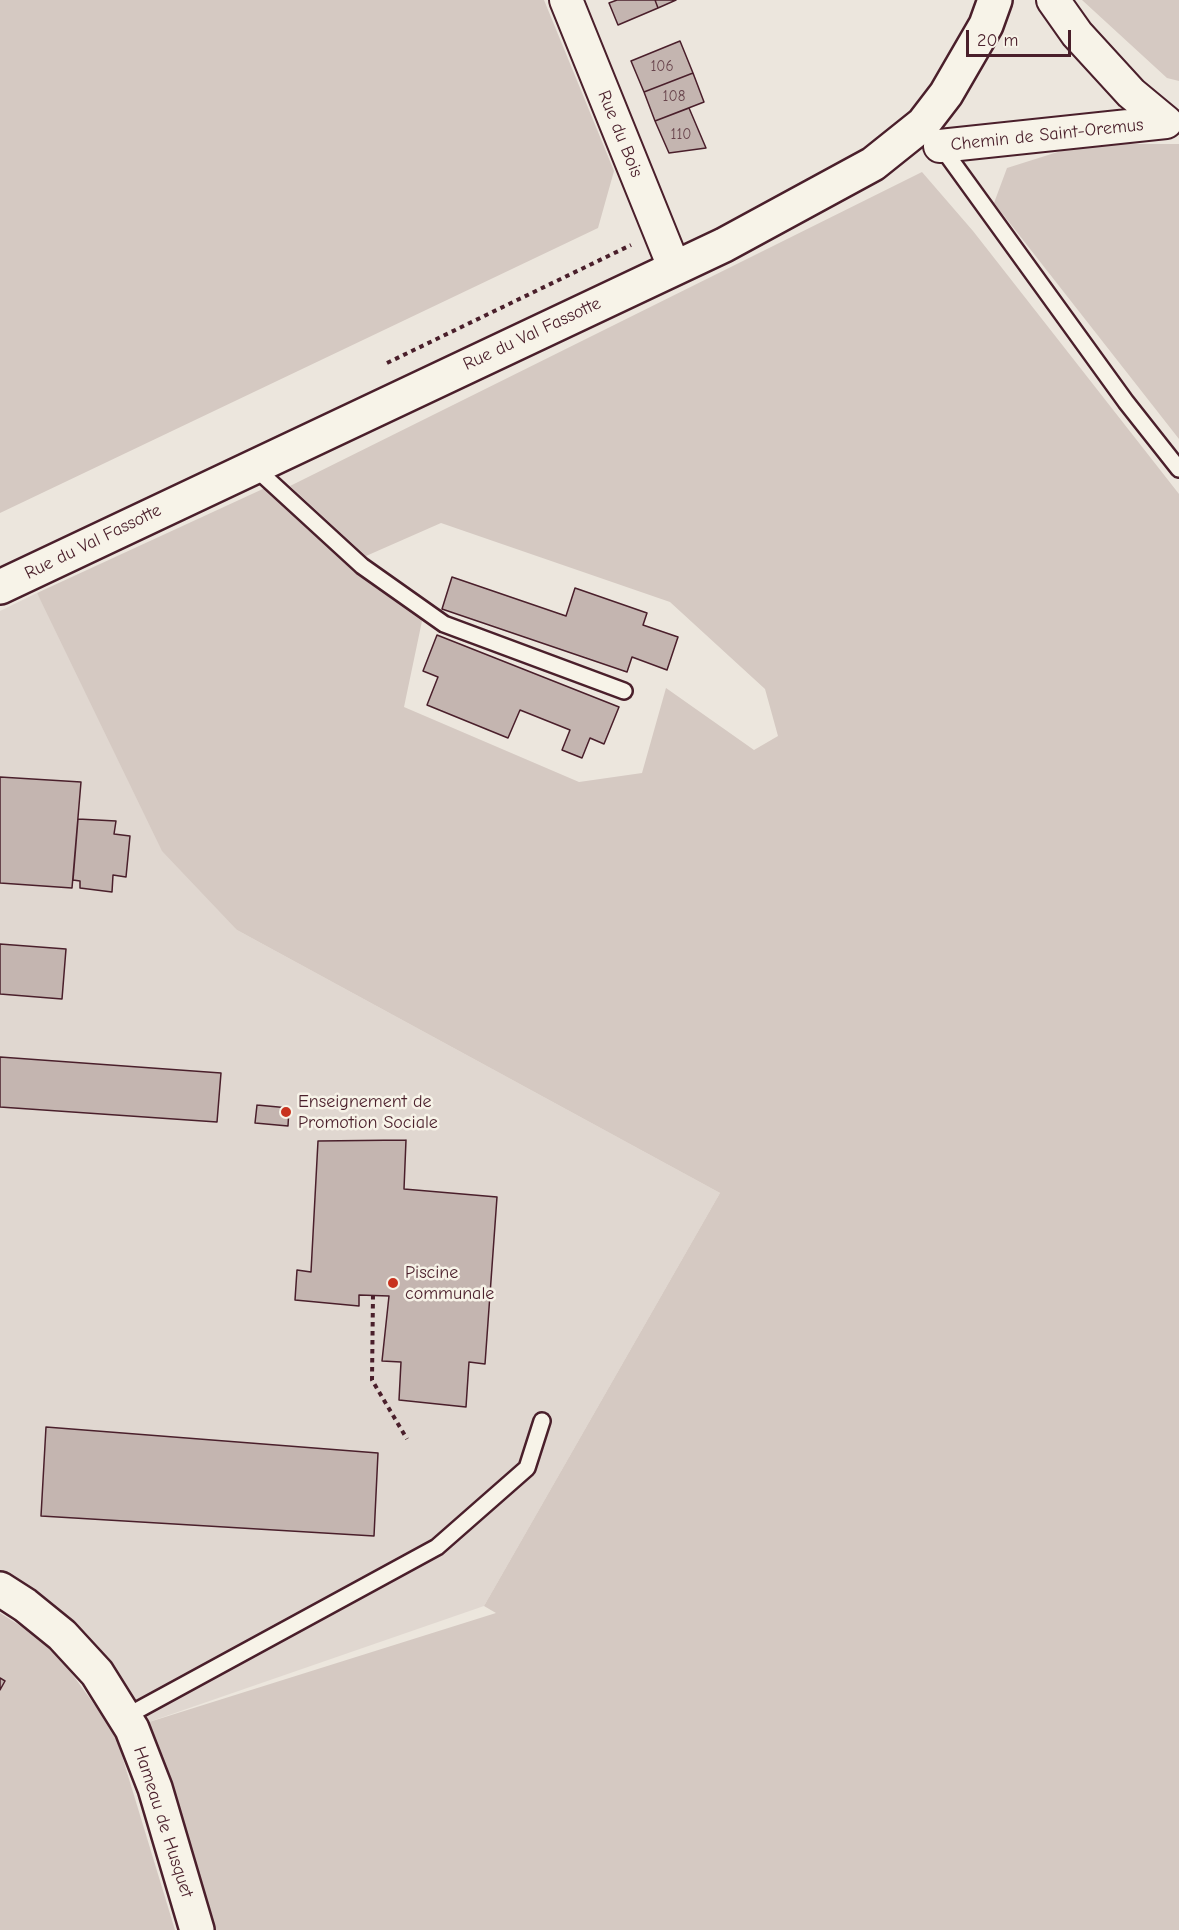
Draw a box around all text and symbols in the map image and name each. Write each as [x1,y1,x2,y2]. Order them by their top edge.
scale bar [969,18,1074,56]
text: 20 m [977,30,1018,51]
house number: 106 [650,58,674,76]
street label: Rue du Bois [593,87,647,181]
house number: 108 [663,88,685,106]
street label: Chemin de Saint-Oremus [949,114,1145,156]
house number: 110 [670,126,692,144]
street label: Rue du Val Fassotte [460,293,604,375]
street label: Rue du Val Fassotte [21,500,165,584]
place label: Enseignement de Promotion Sociale [298,1091,438,1134]
marker: Enseignement de Promotion Sociale [279,1105,293,1119]
place label: Piscine communale [405,1262,494,1304]
marker: Piscine communale [386,1276,400,1290]
street label: Hameau de Husquet [128,1744,198,1900]

